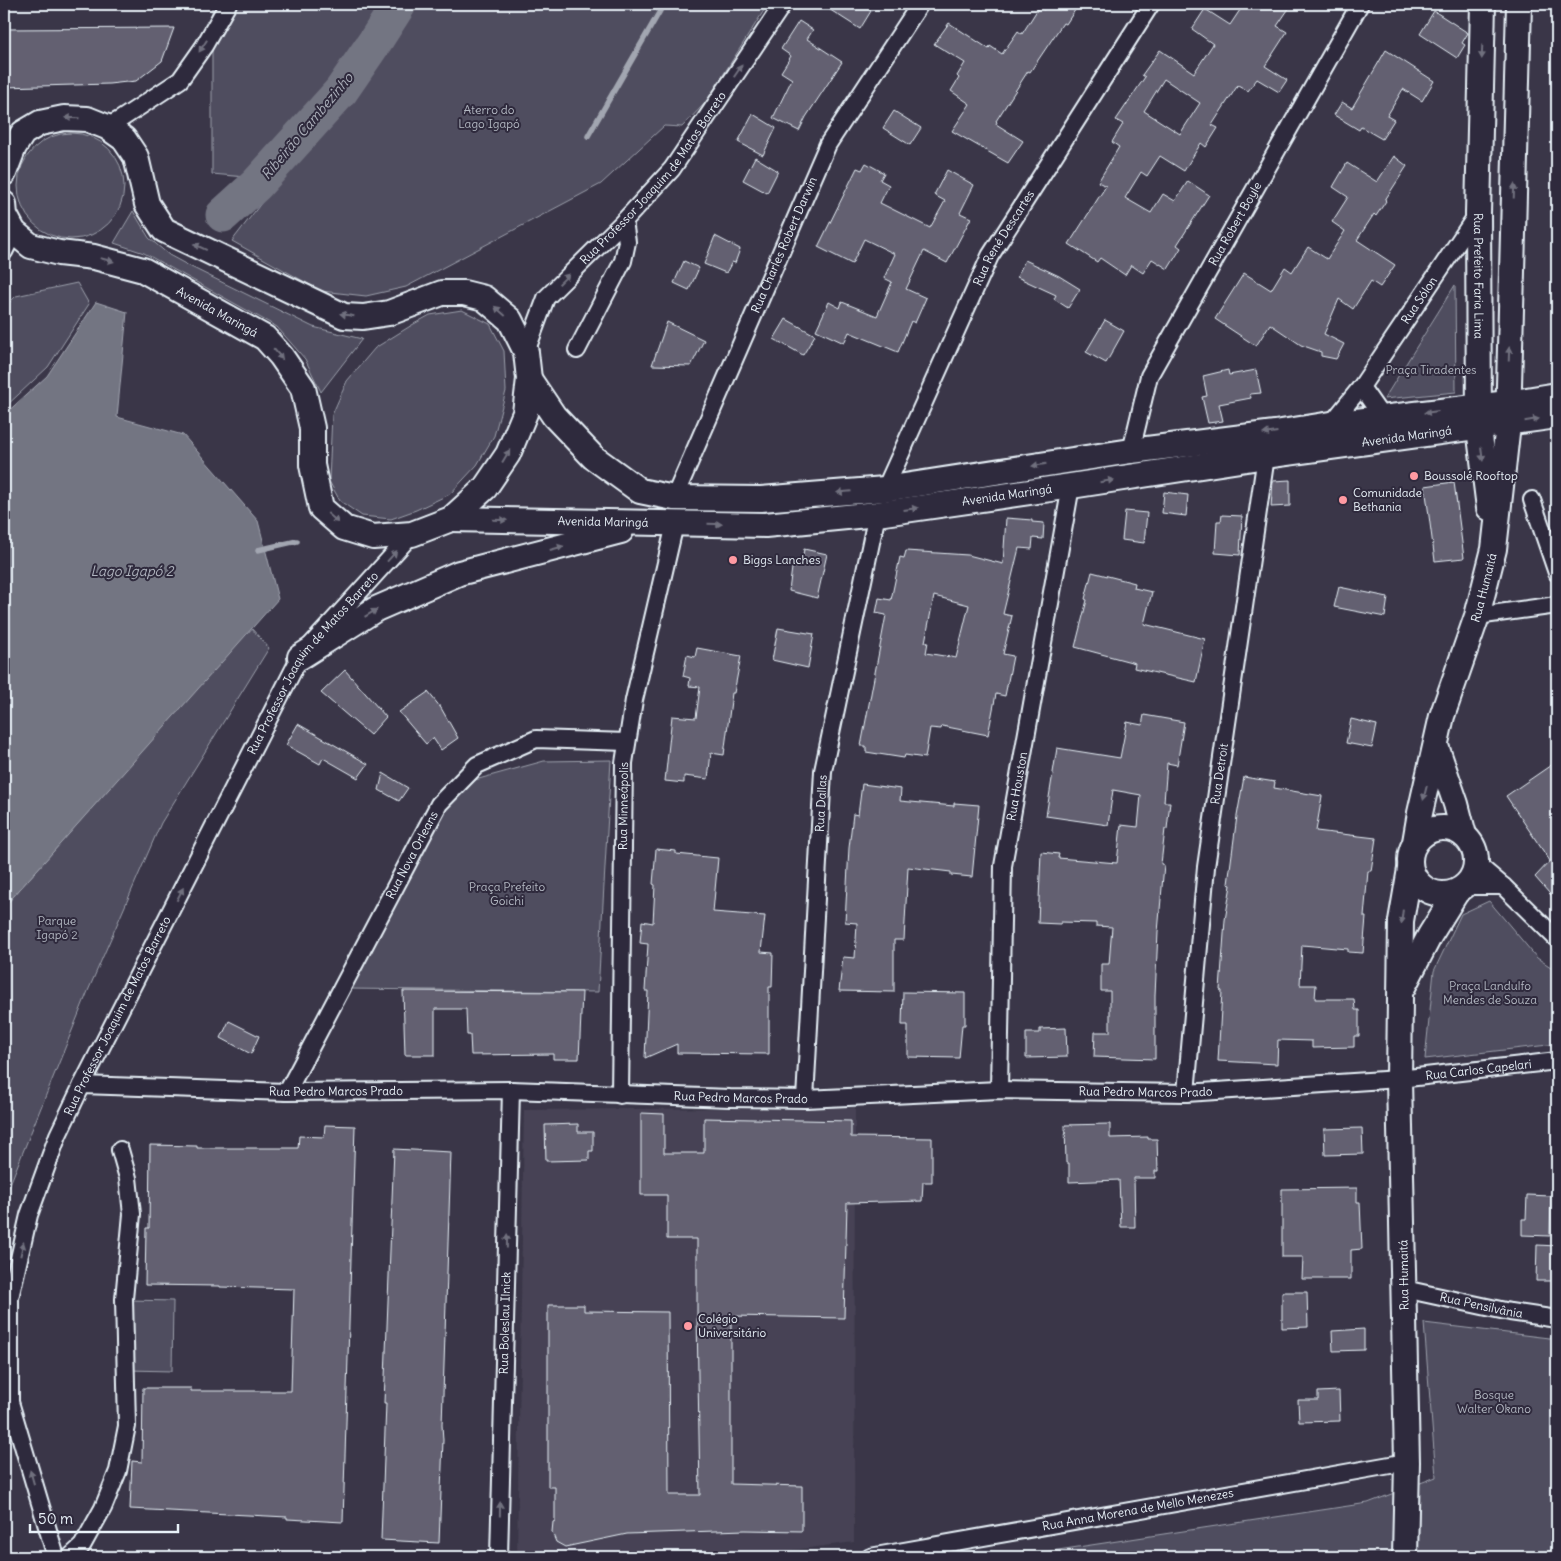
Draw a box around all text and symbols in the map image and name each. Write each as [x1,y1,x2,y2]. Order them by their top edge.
one-way arrow [199,39,208,52]
one-way arrow [1478,45,1486,61]
one-way arrow [733,64,743,78]
water label: Ribeirão Cambezinho [257,68,358,183]
street label: Rua Professor Joaquim de Matos Barreto [577,88,729,267]
park label: Aterro do Lago Igapó [458,102,520,131]
one-way arrow [64,114,80,122]
street label: Rua Charles Robert Darwin [747,174,820,315]
street label: Rua Robert Boyle [1205,179,1265,268]
one-way arrow [1510,183,1518,199]
street label: Rua René Descartes [970,187,1037,288]
street label: Rua Prefeito Faria Lima [1471,213,1487,339]
one-way arrow [193,243,207,251]
one-way arrow [99,256,114,264]
street label: Rua Sólon [1398,273,1440,327]
one-way arrow [558,274,570,286]
street label: Avenida Maringá [174,283,261,340]
one-way arrow [493,306,506,317]
one-way arrow [339,311,355,319]
one-way arrow [1505,346,1513,362]
one-way arrow [273,347,284,360]
park label: Praça Tiradentes [1385,362,1477,377]
one-way arrow [1422,408,1438,416]
one-way arrow [1525,415,1541,423]
street label: Avenida Maringá [1361,423,1453,450]
one-way arrow [1261,430,1277,438]
one-way arrow [1478,447,1486,463]
one-way arrow [502,449,510,464]
one-way arrow [1031,461,1047,469]
place label: Boussolé Rooftop [1424,468,1518,483]
marker: Boussolé Rooftop [1408,470,1420,482]
one-way arrow [1099,476,1115,484]
street label: Avenida Maringá [961,481,1053,509]
place label: Comunidade Bethania [1353,485,1422,514]
one-way arrow [835,489,851,497]
marker: Comunidade Bethania [1337,494,1349,506]
one-way arrow [904,504,920,512]
one-way arrow [326,512,338,524]
street label: Avenida Maringá [557,513,649,530]
one-way arrow [492,516,508,524]
one-way arrow [707,520,723,528]
one-way arrow [549,544,564,552]
one-way arrow [386,551,398,563]
street label: Rua Humaitá [1467,551,1500,624]
place label: Biggs Lanches [743,552,820,567]
marker: Biggs Lanches [727,554,739,566]
water label: Lago Igapó 2 [91,562,175,580]
street label: Rua Professor Joaquim de Matos Barreto [244,568,381,757]
one-way arrow [364,608,377,617]
street label: Rua Detroit [1207,742,1231,805]
street label: Rua Houston [1003,750,1030,822]
street label: Rua Minneápolis [615,762,631,850]
street label: Rua Dallas [812,774,830,832]
one-way arrow [1421,786,1429,801]
street label: Rua Nova Orleans [382,808,441,901]
park label: Praça Prefeito Goichi [469,879,545,908]
one-way arrow [176,886,184,901]
one-way arrow [1398,910,1406,926]
park label: Parque Igapó 2 [36,913,78,942]
street label: Rua Professor Joaquim de Matos Barreto [60,913,174,1118]
park label: Praça Landulfo Mendes de Souza [1443,978,1537,1007]
street label: Rua Carlos Capelari [1425,1056,1532,1083]
street label: Rua Pedro Marcos Prado [269,1083,403,1099]
street label: Rua Pedro Marcos Prado [1078,1083,1213,1100]
street label: Rua Pedro Marcos Prado [674,1088,808,1106]
one-way arrow [503,1233,511,1249]
street label: Rua Humaitá [1395,1239,1412,1311]
one-way arrow [18,1241,26,1256]
street label: Rua Boleslau Ilnick [496,1272,513,1375]
street label: Rua Pensilvânia [1438,1289,1524,1321]
place label: Colégio Universitário [698,1311,767,1340]
marker: Colégio Universitário [682,1320,694,1332]
park label: Bosque Walter Okano [1457,1387,1531,1416]
one-way arrow [28,1469,36,1485]
street label: Rua Anna Morena de Mello Menezes [1041,1485,1235,1533]
one-way arrow [497,1500,505,1516]
scale bar [30,1501,178,1533]
text: 50 m [38,1509,73,1528]

